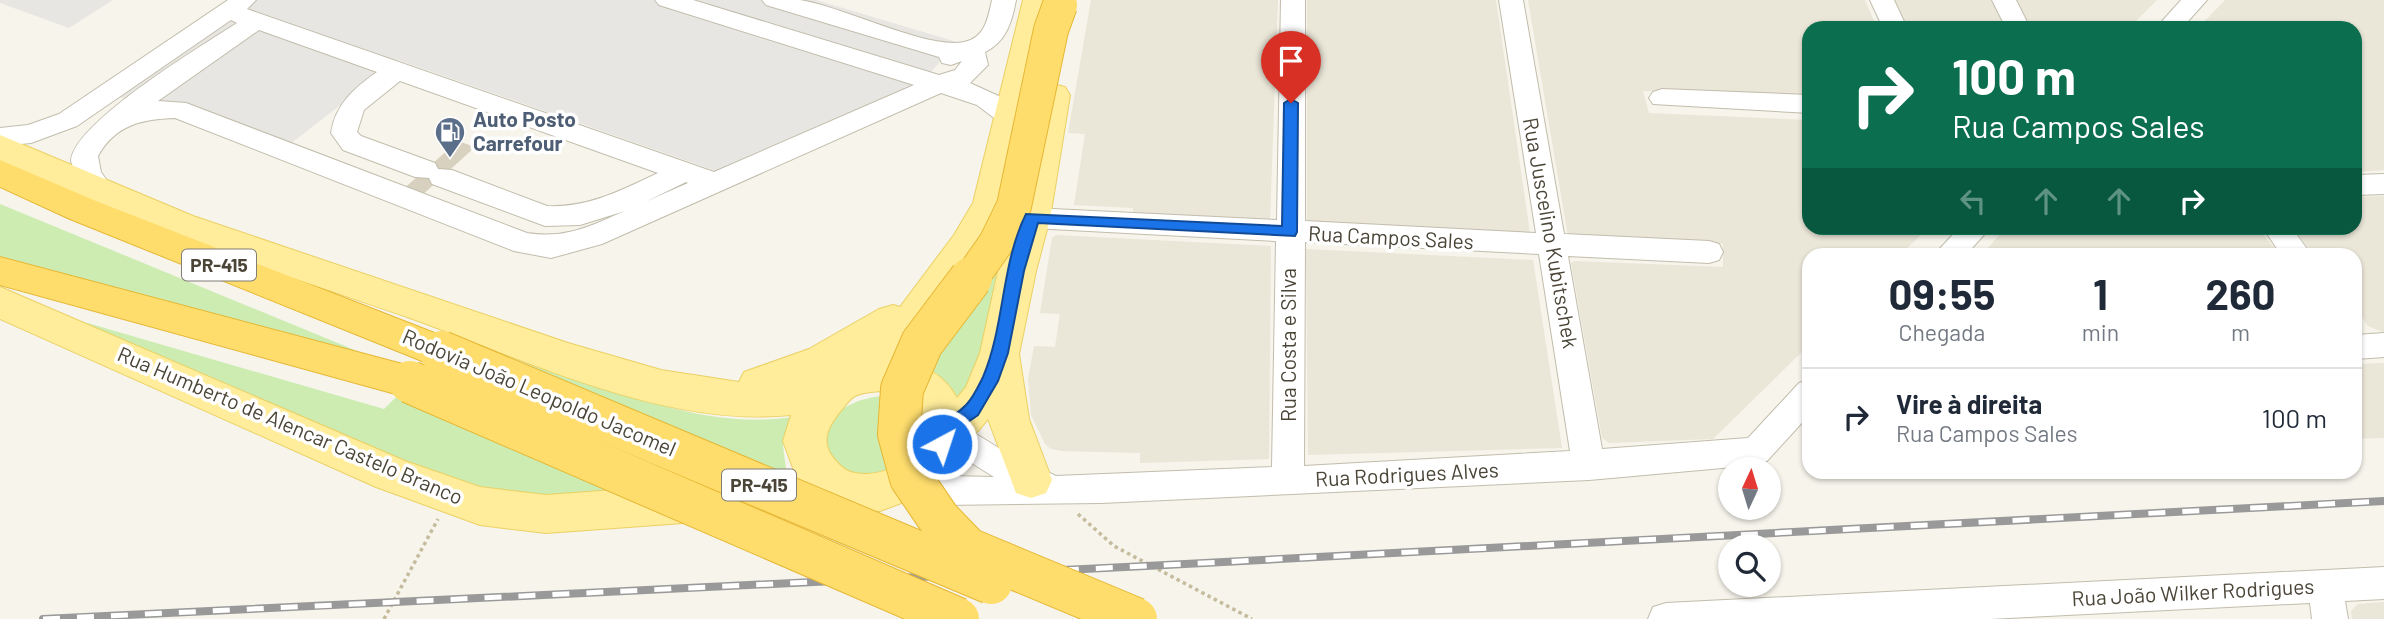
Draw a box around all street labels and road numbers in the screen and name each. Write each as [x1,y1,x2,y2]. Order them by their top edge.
street label: Rua Juscelino Kubitschek [1519,115,1584,350]
street label: Rua Campos Sales [1308,220,1475,253]
road number: PR-415 [182,249,256,280]
street label: Rua Costa e Silva [1275,268,1300,422]
street label: Rodovia João Leopoldo Jacomel [399,323,680,461]
street label: Rua Humberto de Alencar Castelo Branco [114,340,467,509]
street label: Rua Rodrigues Alves [1314,456,1499,491]
road number: PR-415 [722,470,796,500]
street label: Rua João Wilker Rodrigues [2071,573,2315,610]

